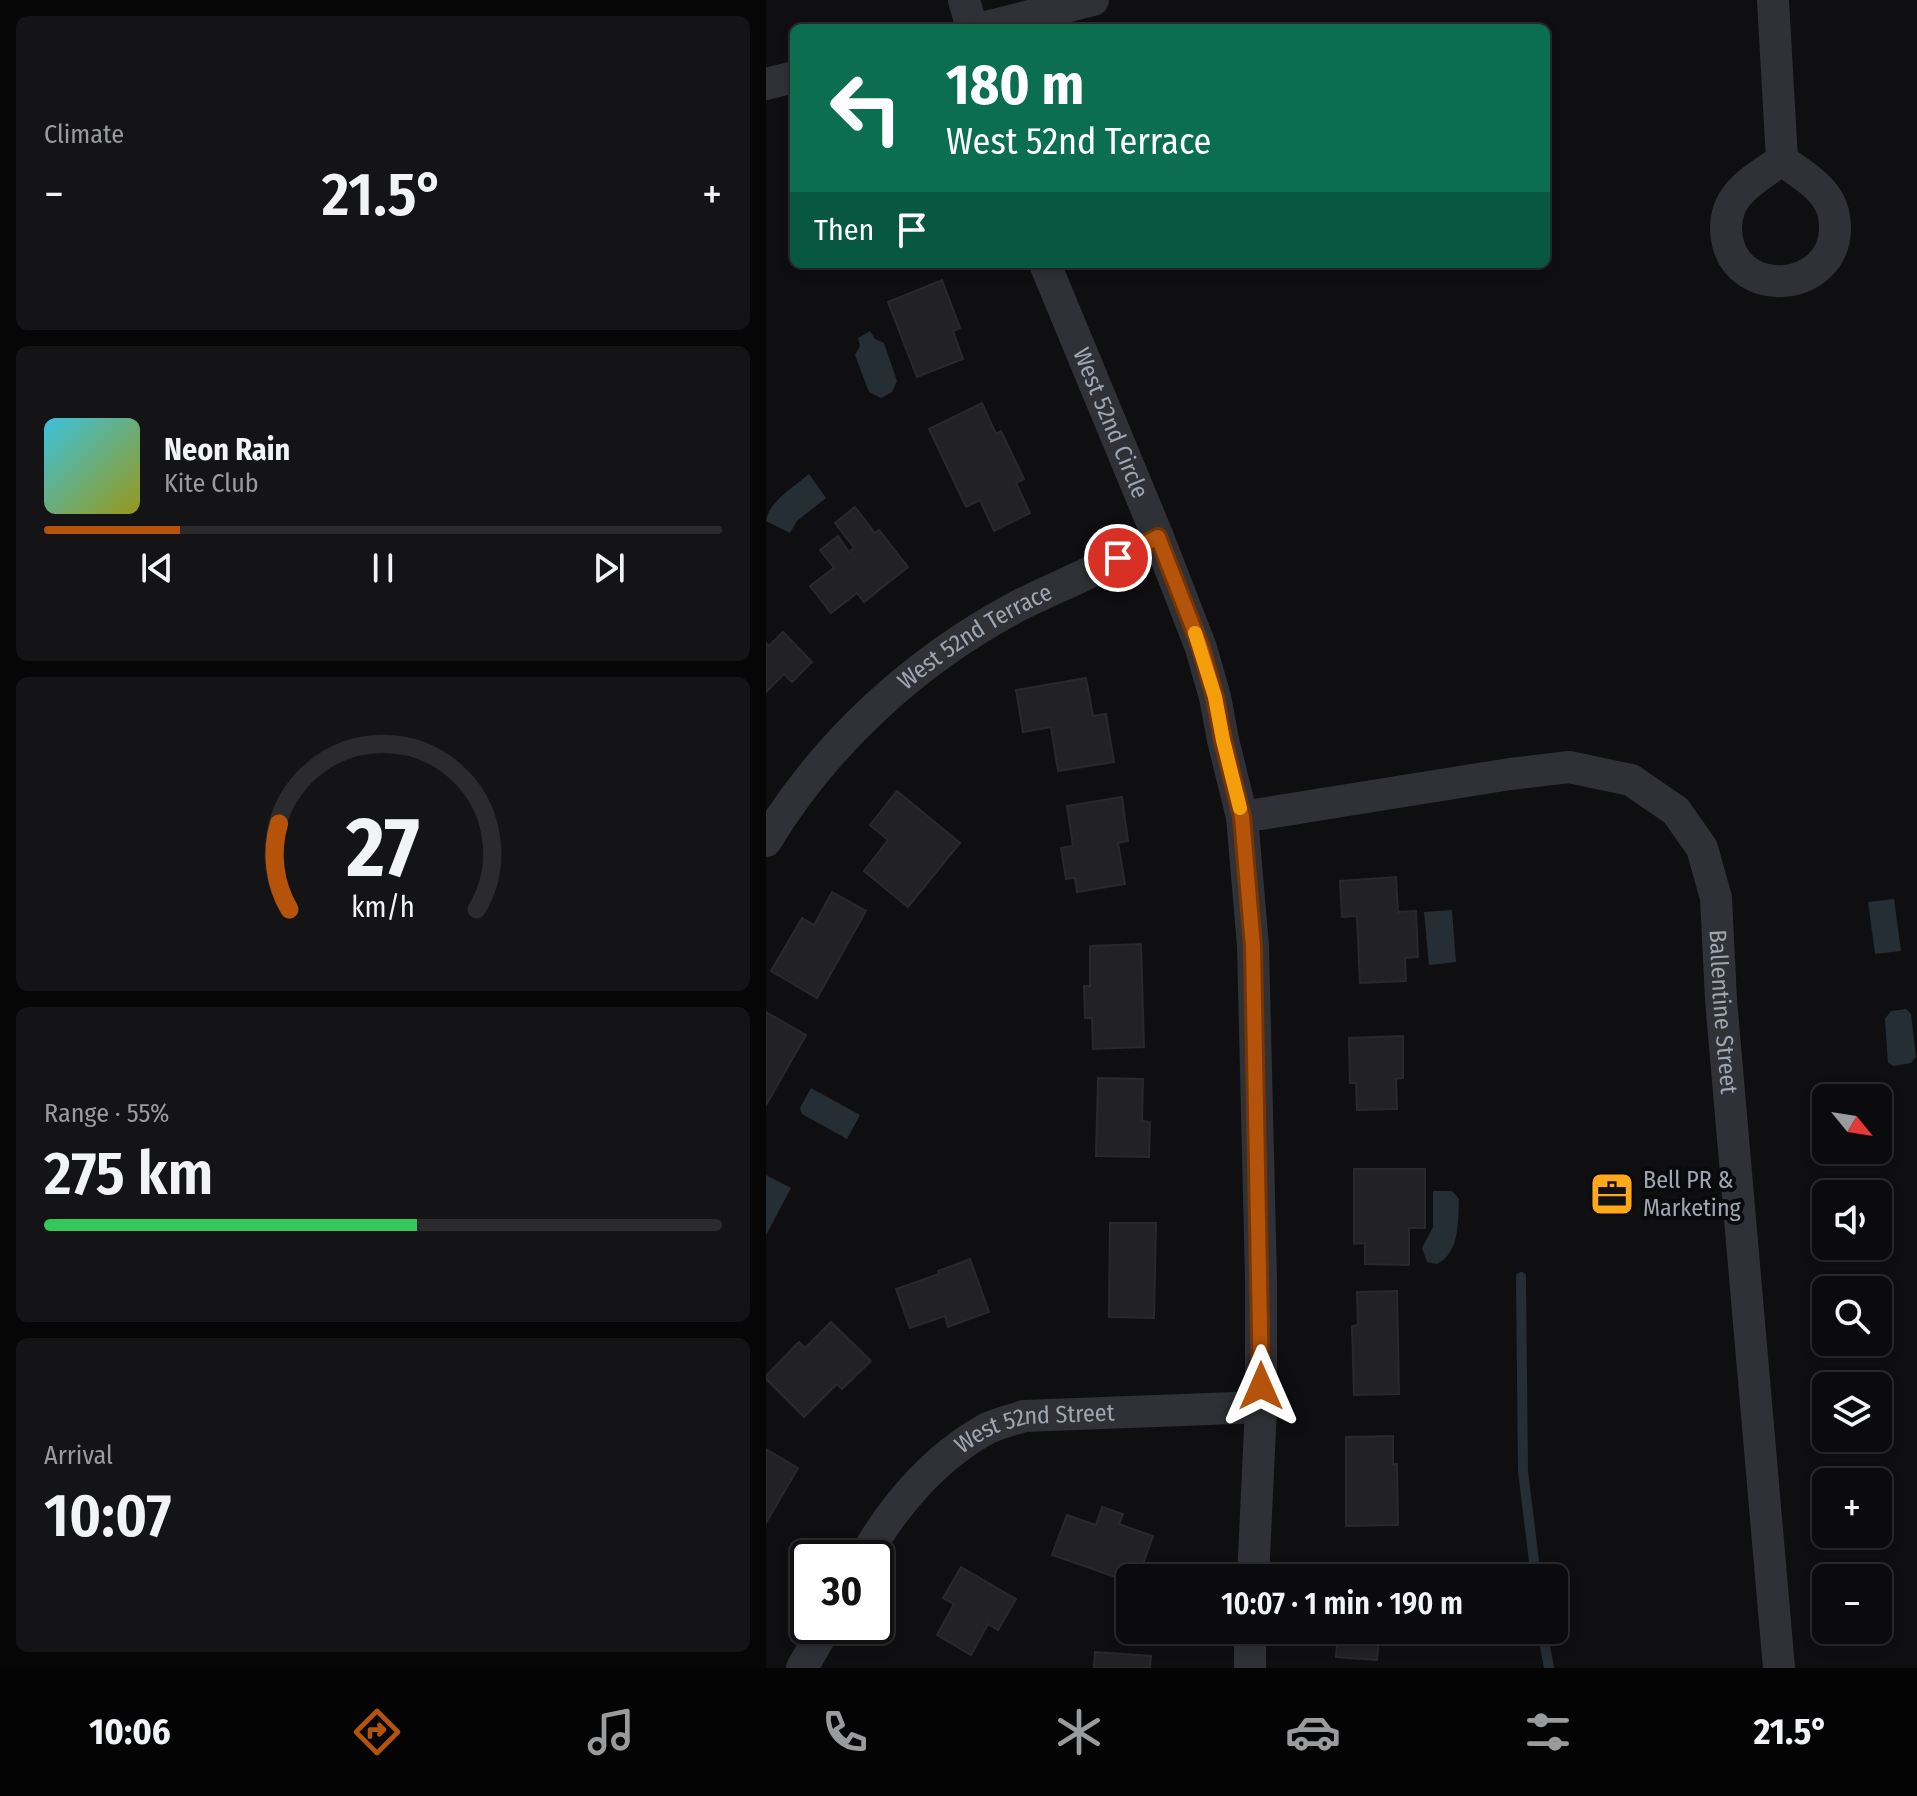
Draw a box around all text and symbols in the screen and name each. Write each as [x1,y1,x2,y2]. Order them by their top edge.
text: 180 m [946,52,1084,119]
icon: left [814,56,918,160]
text: Climate [44,119,124,150]
text: West 52nd Terrace [946,120,1211,164]
text: 21.5° [322,159,444,231]
text: − [44,168,64,221]
text: + [702,168,722,221]
icon: arrive [890,208,934,252]
text: Then [814,212,874,248]
street label: West 52nd Circle [1067,344,1154,502]
text: Neon Rain [164,432,290,468]
text: Kite Club [164,468,259,499]
pin [1084,524,1152,592]
icon: arrive [1096,536,1140,580]
icon: previous [135,546,179,590]
icon: pause [361,546,405,590]
icon: next [587,546,631,590]
street label: West 52nd Terrace [892,578,1056,696]
text: 27 [345,798,420,898]
text: km/h [351,890,415,925]
street label: Ballentine Street [1704,929,1743,1095]
north arrow [1812,1084,1892,1164]
map controls [1812,1084,1892,1644]
text: Range · 55% [44,1098,169,1129]
text: 275 km [44,1138,213,1210]
place label: Bell PR & Marketing [1643,1166,1742,1222]
office icon: Bell PR & Marketing [1588,1170,1636,1218]
button: sound [1812,1180,1892,1260]
button: search [1812,1276,1892,1356]
position arrow [1219,1344,1303,1428]
button: layers [1812,1372,1892,1452]
street label: West 52nd Street [949,1399,1115,1459]
text: Arrival [44,1440,113,1471]
button: + [1812,1468,1892,1548]
text: 10:07 [44,1480,171,1552]
speed limit sign: 30 [790,1540,894,1644]
button: − [1812,1564,1892,1644]
text: 10:07 · 1 min · 190 m [1221,1586,1463,1622]
icon: directions [349,1704,405,1760]
icon: music [583,1704,639,1760]
icon: phone [817,1704,873,1760]
icon: climate [1051,1704,1107,1760]
icon: car [1285,1704,1341,1760]
icon: filters [1520,1704,1576,1760]
text: 10:06 [89,1710,171,1754]
text: 21.5° [1754,1710,1828,1754]

